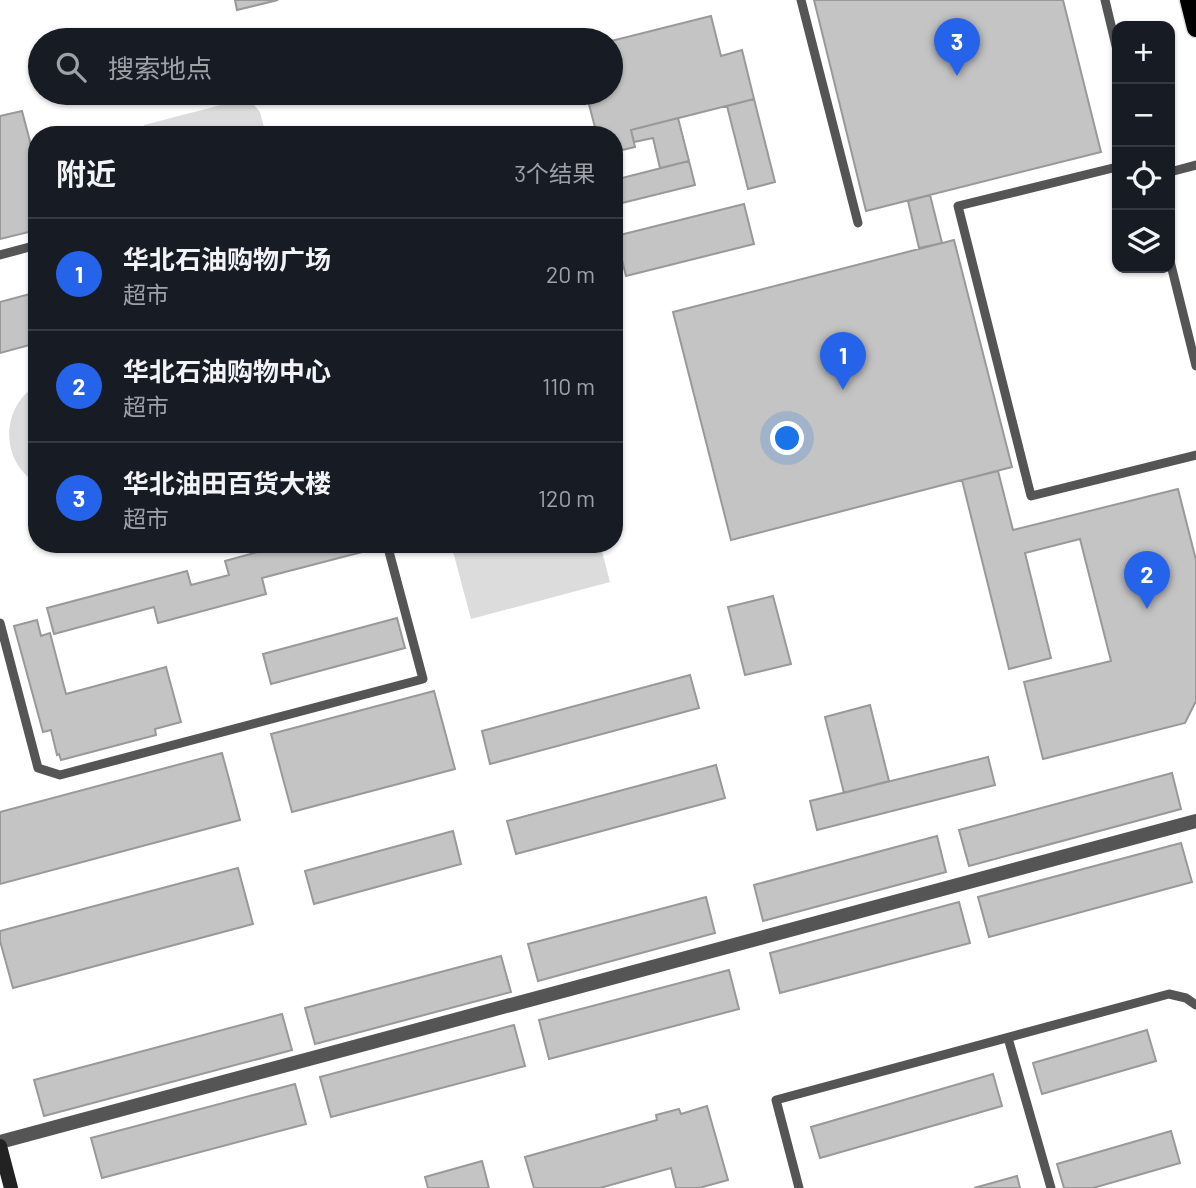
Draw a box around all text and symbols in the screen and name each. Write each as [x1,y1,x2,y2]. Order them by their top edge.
pin: 3 [934,18,980,76]
map controls [1112,21,1175,273]
button: + [1112,21,1175,84]
search box [28,28,623,105]
icon: search [52,48,90,86]
text: 搜索地点 [108,52,212,83]
button: − [1112,84,1175,147]
button: locate [1112,147,1175,210]
text: 附近 [56,155,116,191]
text: 3个结果 [514,159,595,187]
button: layers [1112,210,1175,273]
text: 华北石油购物广场 [123,243,331,274]
text: 1 [75,260,83,288]
text: 20 m [546,260,595,288]
text: 超市 [123,280,169,308]
pin: 1 [820,332,866,390]
text: 华北石油购物中心 [123,355,331,386]
text: 2 [73,372,85,400]
text: 110 m [542,372,595,400]
text: 超市 [123,392,169,420]
your location [770,421,804,455]
text: 华北油田百货大楼 [123,467,331,498]
text: 3 [73,484,85,512]
text: 120 m [538,484,595,512]
text: 超市 [123,504,169,532]
pin: 2 [1124,551,1170,609]

